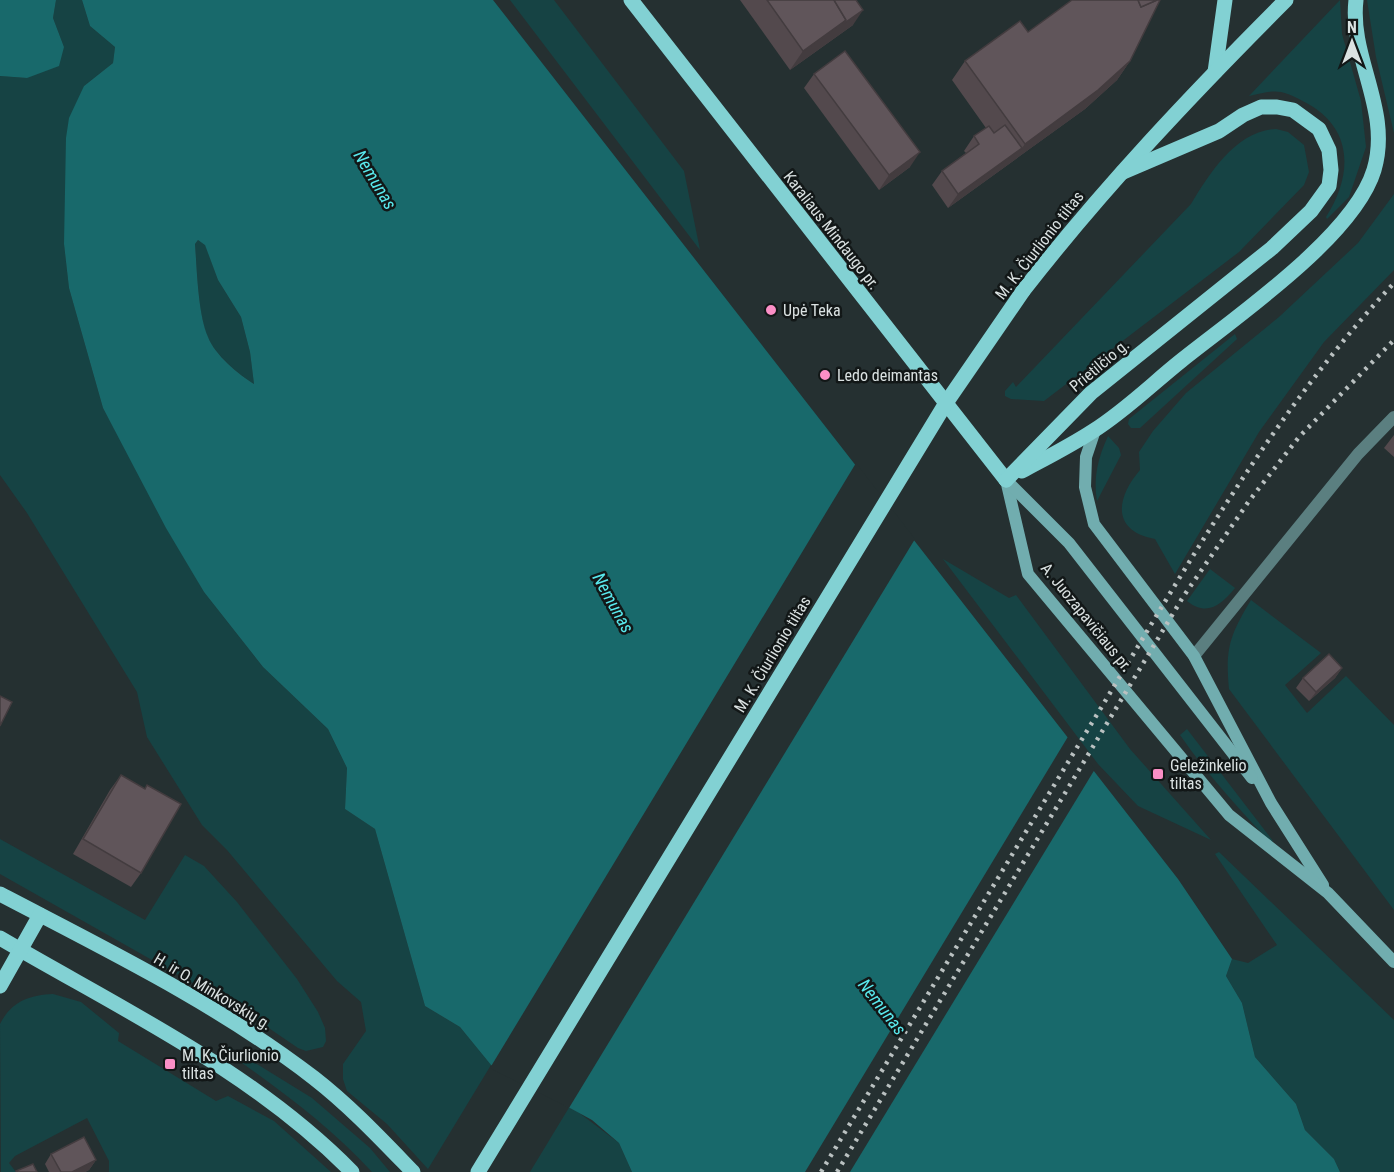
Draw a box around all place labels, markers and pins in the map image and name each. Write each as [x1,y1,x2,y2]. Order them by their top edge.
place label: Upė Teka [783,301,841,320]
marker: Upė Teka [764,303,778,317]
place label: Ledo deimantas [837,366,938,385]
marker: Ledo deimantas [818,368,832,382]
place label: Geležinkelio tiltas [1170,756,1247,793]
marker: Geležinkelio tiltas [1151,767,1165,781]
place label: M. K. Čiurlionio tiltas [182,1045,279,1083]
marker: M. K. Čiurlionio tiltas [163,1057,177,1071]

